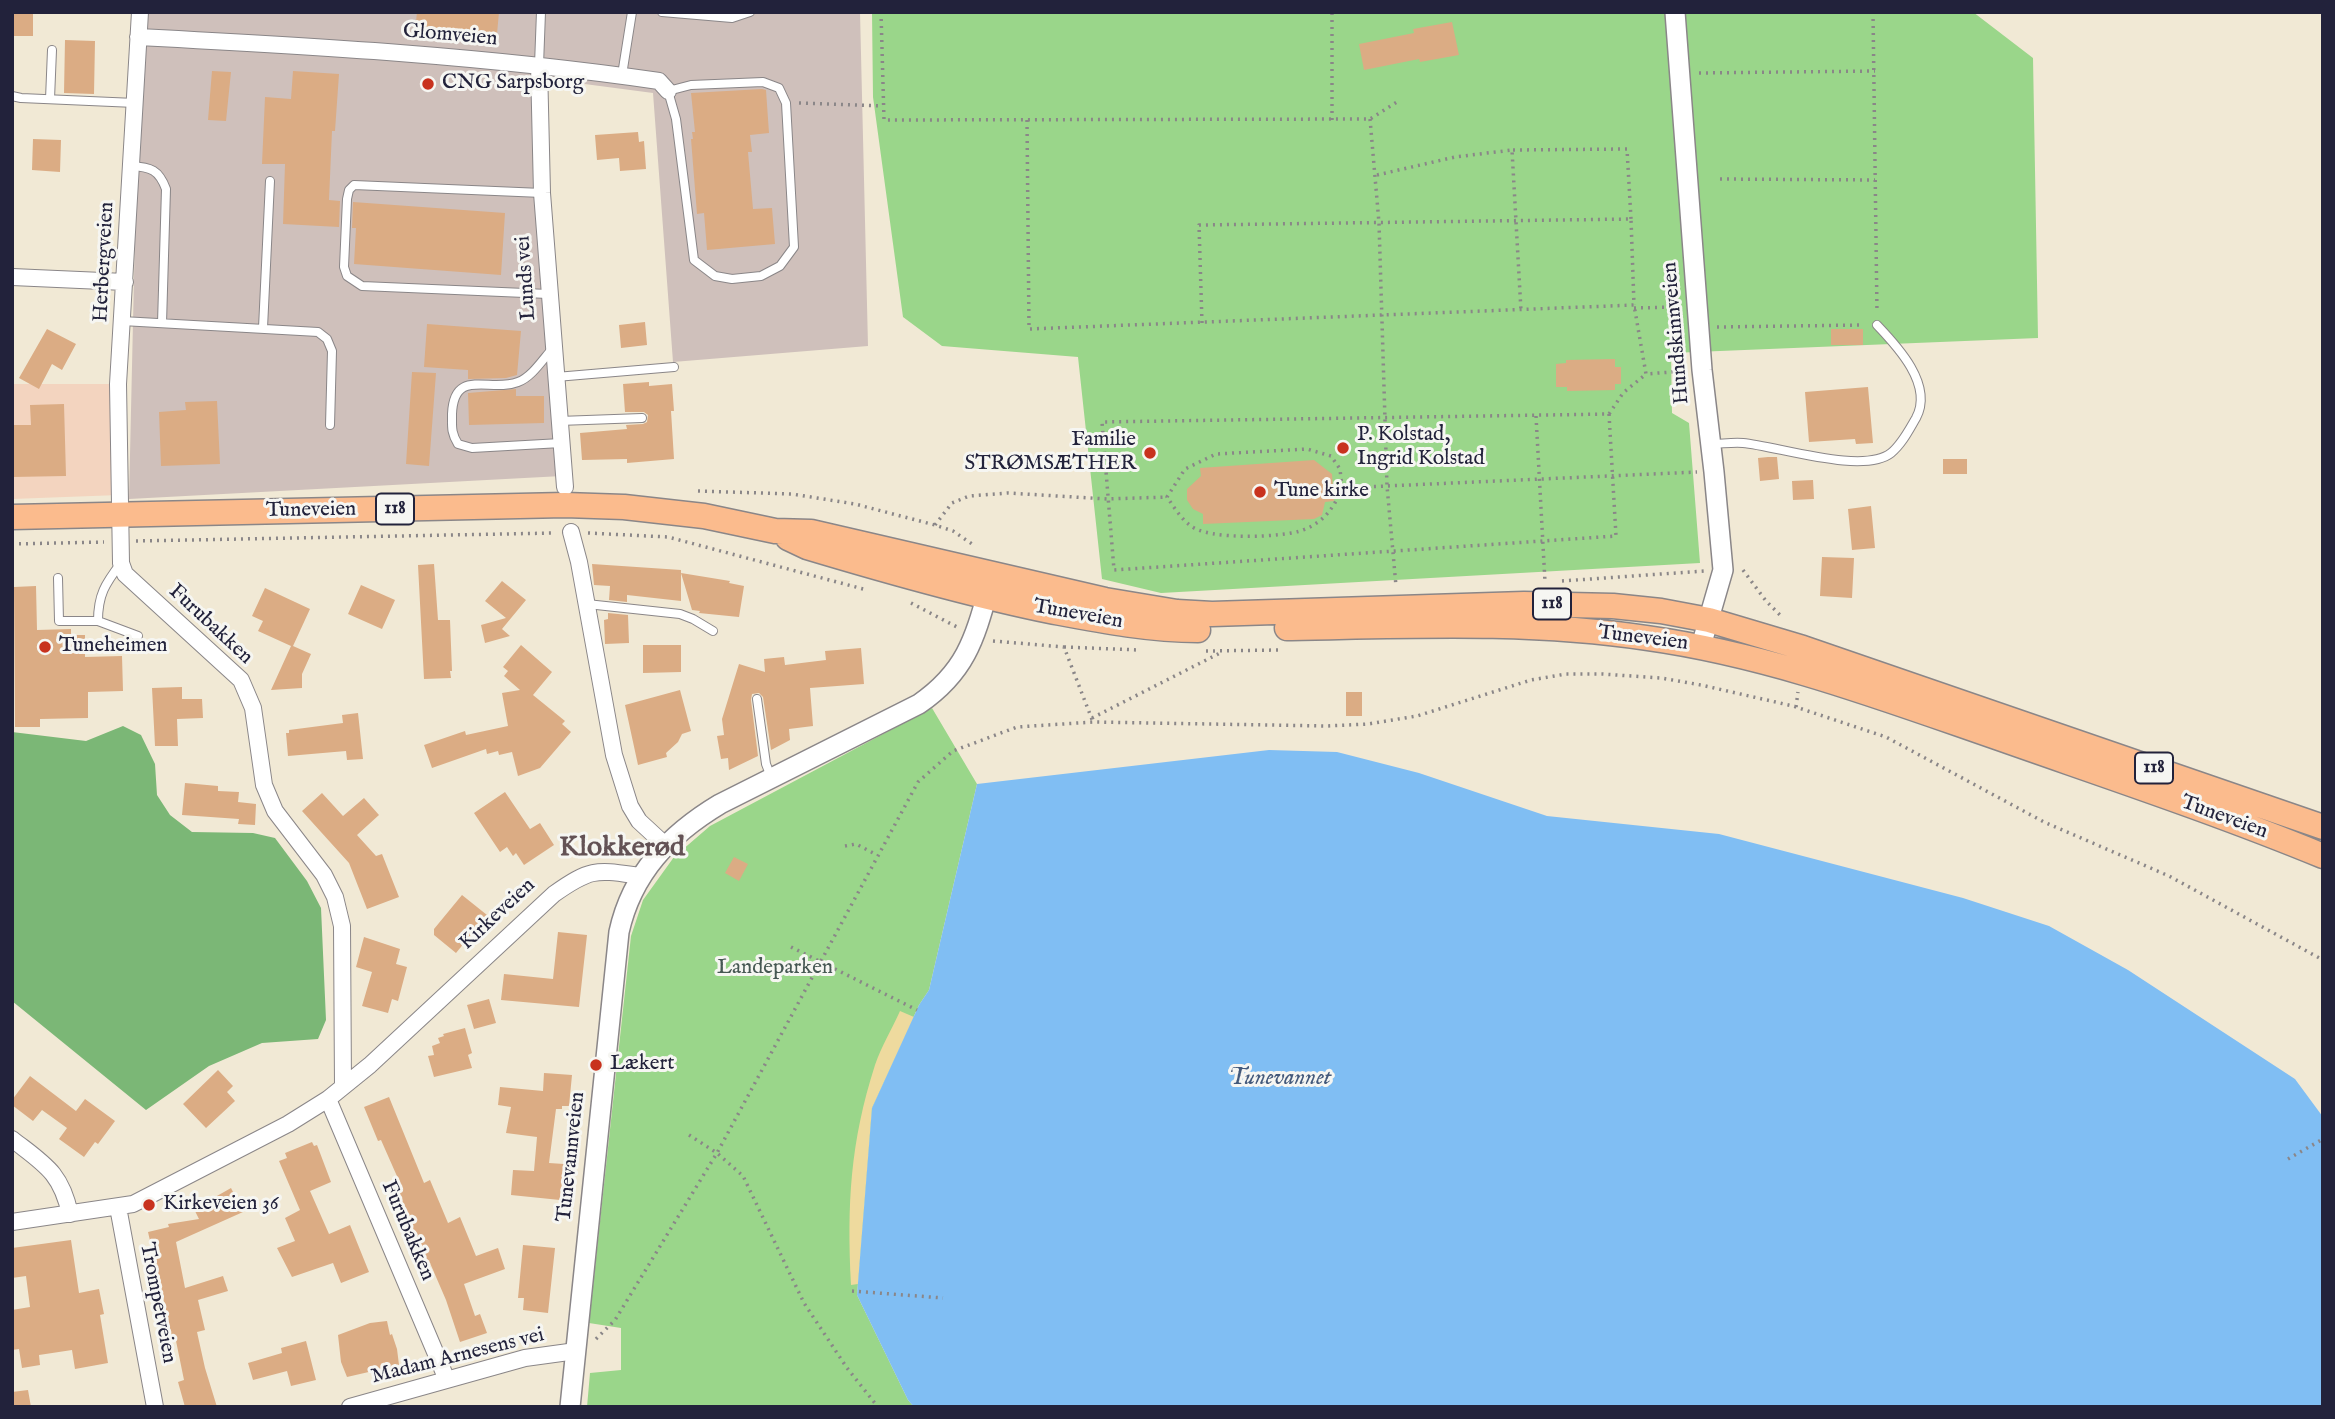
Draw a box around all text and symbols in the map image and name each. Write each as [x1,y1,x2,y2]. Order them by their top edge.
street label: Glomveien [402,19,498,53]
place label: CNG Sarpsborg [442,71,584,97]
marker: CNG Sarpsborg [420,76,436,92]
street label: Herbergveien [89,201,121,323]
street label: Lunds vei [511,235,543,321]
street label: Hundskinnveien [1658,261,1696,405]
place label: P. Kolstad, Ingrid Kolstad [1357,423,1485,473]
place label: Familie STRØMSÆTHER [965,428,1136,478]
marker: P. Kolstad, Ingrid Kolstad [1335,440,1351,456]
marker: Familie STRØMSÆTHER [1142,445,1158,461]
place label: Tune kirke [1274,479,1369,505]
marker: Tune kirke [1252,484,1268,500]
road number: 118 [376,494,414,524]
street label: Tuneveien [266,498,356,524]
street label: Furubakken [163,580,257,670]
road number: 118 [1533,589,1571,620]
street label: Tuneveien [1031,595,1125,635]
street label: Tuneveien [1597,621,1689,657]
place label: Tuneheimen [59,634,168,660]
marker: Tuneheimen [37,639,53,655]
road number: 118 [2135,752,2173,783]
street label: Tuneveien [2177,791,2271,845]
district label: Klokkerød [559,832,685,866]
street label: Kirkeveien [455,874,541,956]
park label: Landeparken [717,956,833,982]
place label: Lækert [610,1052,674,1078]
marker: Lækert [588,1057,604,1073]
water label: Tunevannet [1229,1065,1331,1093]
street label: Tunevannveien [553,1091,591,1223]
street label: Furubakken [375,1177,439,1285]
place label: Kirkeveien 36 [163,1192,279,1218]
marker: Kirkeveien 36 [141,1197,157,1213]
street label: Trompetveien [133,1241,181,1365]
street label: Madam Arnesens vei [369,1323,547,1391]

